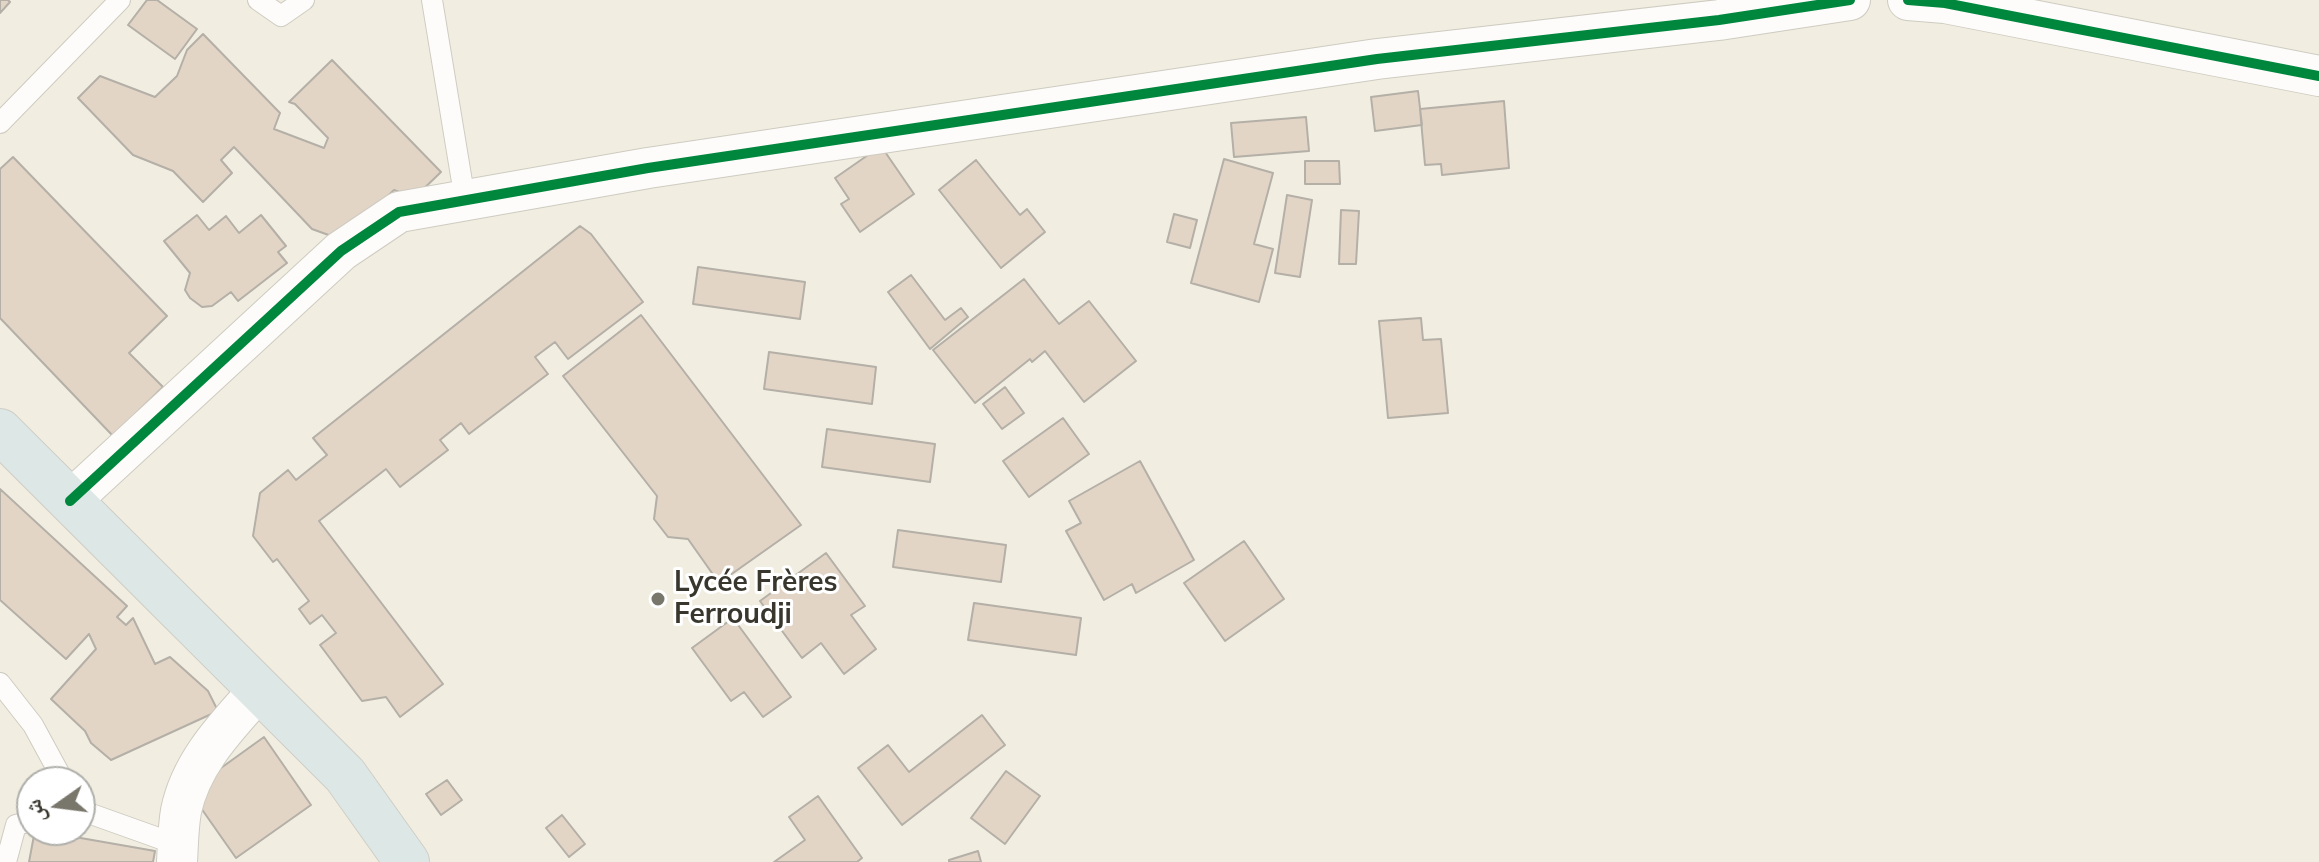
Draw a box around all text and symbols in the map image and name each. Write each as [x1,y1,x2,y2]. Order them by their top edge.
place label: Lycée Frères Ferroudji [674,566,838,632]
marker: Lycée Frères Ferroudji [649,590,667,608]
north arrow [16,766,96,846]
text: ش [18,797,51,826]

